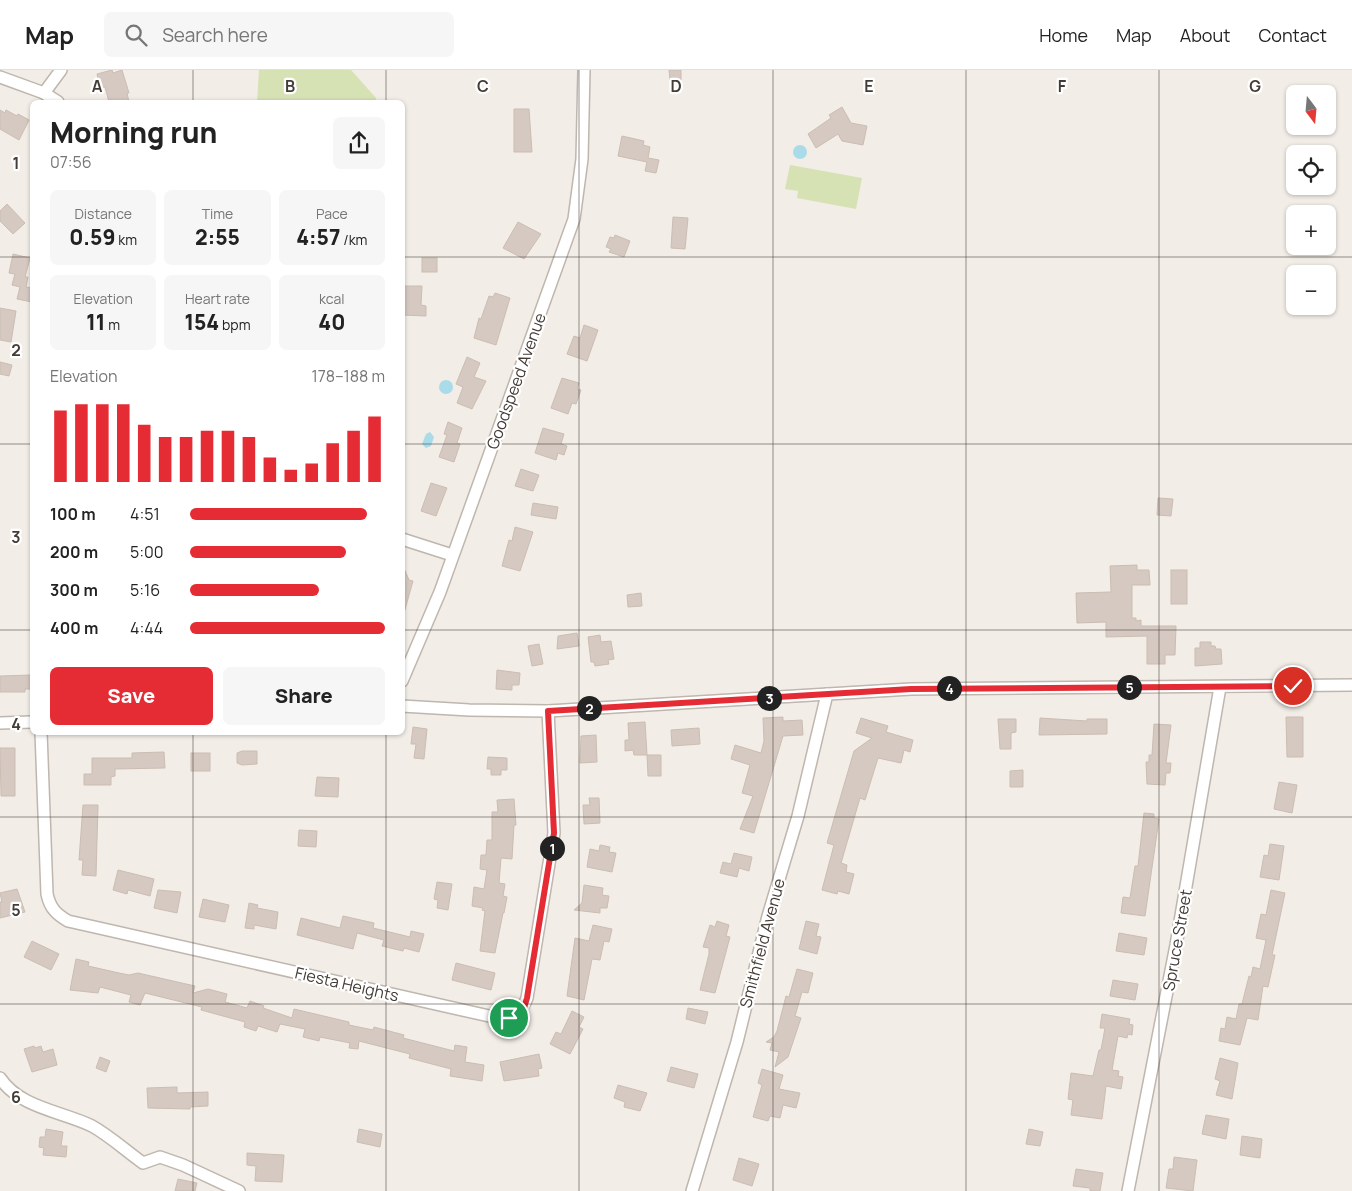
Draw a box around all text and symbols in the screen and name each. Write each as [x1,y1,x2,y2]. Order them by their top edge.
search box [104,12,454,57]
text: Map [25,18,74,51]
icon: search [122,21,150,49]
text: Search here [162,22,268,48]
text: Home [1039,23,1088,47]
text: Map [1116,23,1152,47]
text: About [1180,23,1230,47]
text: Contact [1258,23,1327,47]
text: A [92,75,103,97]
text: B [285,75,295,97]
text: C [477,75,489,97]
text: D [670,75,682,97]
text: E [864,75,874,97]
text: F [1058,75,1067,97]
text: G [1249,75,1261,97]
north arrow [1286,85,1336,135]
map controls [1286,85,1336,315]
text: Morning run [50,113,217,151]
button: share [333,117,385,169]
button: locate [1286,145,1336,195]
text: 07:56 [50,151,92,173]
text: 1 [12,152,20,174]
text: Distance [74,204,132,223]
text: Time [202,204,233,223]
text: Pace [316,204,348,223]
button: + [1286,205,1336,255]
text: 0.59 [69,223,116,251]
text: 2:55 [195,223,240,251]
text: 4:57 [296,223,340,251]
text: km [116,230,137,249]
text: /km [340,230,367,249]
button: − [1286,265,1336,315]
text: Elevation [74,289,133,308]
text: Heart rate [185,289,250,308]
text: kcal [319,289,345,308]
text: 11 [86,308,105,336]
text: 154 [184,308,219,336]
text: 40 [318,308,345,336]
street label: Goodspeed Avenue [481,310,551,452]
text: m [105,315,120,334]
text: bpm [219,315,251,334]
text: 2 [11,339,21,361]
text: Elevation [50,365,118,387]
text: 178–188 m [312,365,385,387]
text: 100 m [50,503,96,525]
text: 4:51 [130,503,160,525]
text: 3 [11,526,21,548]
text: 200 m [50,541,98,563]
text: 5:00 [130,541,164,563]
text: 300 m [50,579,98,601]
text: 5:16 [130,579,160,601]
text: 400 m [50,617,98,639]
text: 4:44 [130,617,163,639]
pin [1272,665,1314,707]
button: Save [50,667,213,725]
button: Share [223,667,385,725]
icon: check [1279,672,1307,700]
pin: 5 [1116,674,1142,700]
pin: 4 [936,676,962,700]
text: 5 [1125,678,1134,697]
text: 4 [945,679,954,698]
pin: 3 [756,686,782,710]
text: 3 [765,689,774,708]
pin: 2 [576,696,602,720]
text: 2 [585,699,594,718]
text: 4 [11,713,21,735]
pin: 1 [540,836,564,860]
text: 1 [549,839,556,858]
street label: Smithfield Avenue [734,876,790,1010]
street label: Spruce Street [1157,887,1197,993]
text: 5 [11,899,21,921]
street label: Fiesta Heights [293,961,401,1007]
pin [488,997,530,1039]
icon: arrive [495,1004,523,1032]
text: 6 [11,1086,21,1108]

